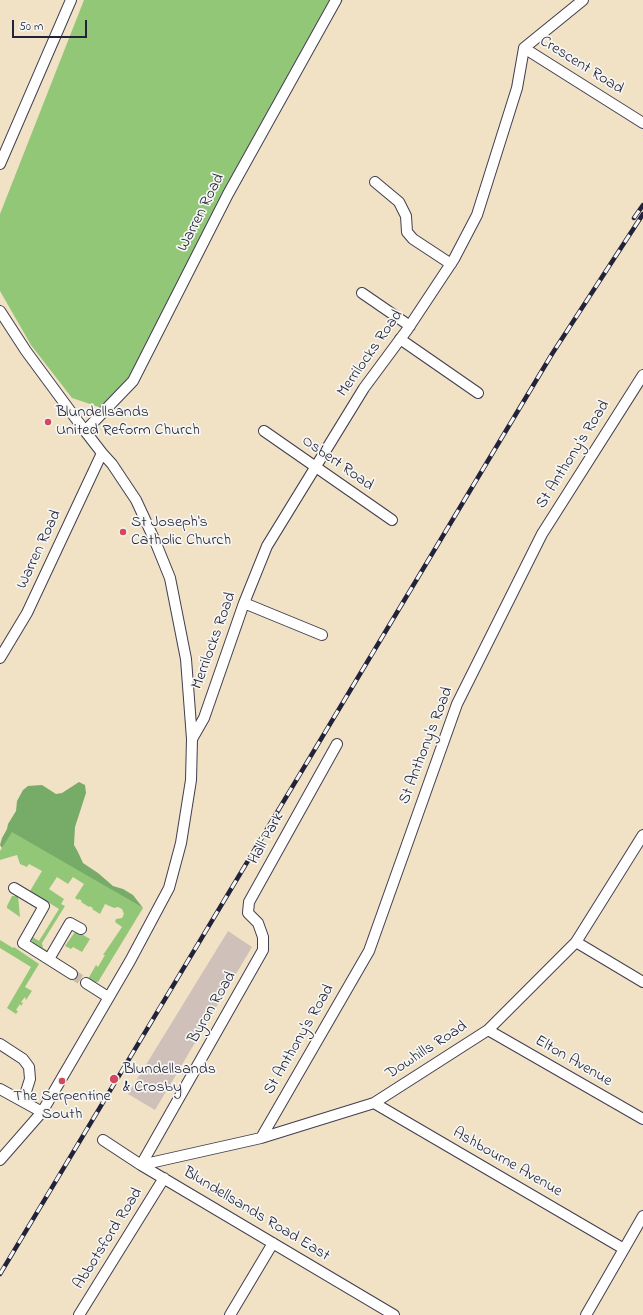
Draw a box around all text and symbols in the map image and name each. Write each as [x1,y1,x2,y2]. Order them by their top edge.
scale bar [14,12,89,38]
text: 50 m [19,18,43,36]
street label: Crescent Road [535,33,627,99]
street label: Warren Road [174,171,230,255]
street label: Merrilocks Road [334,307,408,401]
street label: St Anthony's Road [533,397,615,513]
place label: Blundellsands United Reform Church [56,403,200,441]
marker: Blundellsands United Reform Church [43,417,53,427]
street label: Osbert Road [297,432,377,496]
street label: Warren Road [13,508,67,592]
place label: St Joseph's Catholic Church [131,513,231,551]
marker: St Joseph's Catholic Church [118,527,128,537]
street label: Merrilocks Road [189,590,241,692]
street label: St Anthony's Road [396,685,458,807]
street label: Hall Park [245,810,289,868]
street label: Byron Road [185,969,241,1047]
street label: St Anthony's Road [261,981,339,1099]
street label: Dowhills Road [383,1018,471,1084]
street label: Elton Avenue [531,1032,615,1092]
place label: Blundellsands & Crosby [123,1060,216,1098]
marker: Blundellsands & Crosby [108,1073,120,1085]
marker: The Serpentine South [57,1076,67,1086]
place label: The Serpentine South [13,1087,111,1125]
street label: Ashbourne Avenue [449,1124,565,1202]
street label: Blundellsands Road East [179,1164,333,1266]
street label: Abbotsford Road [70,1185,148,1293]

